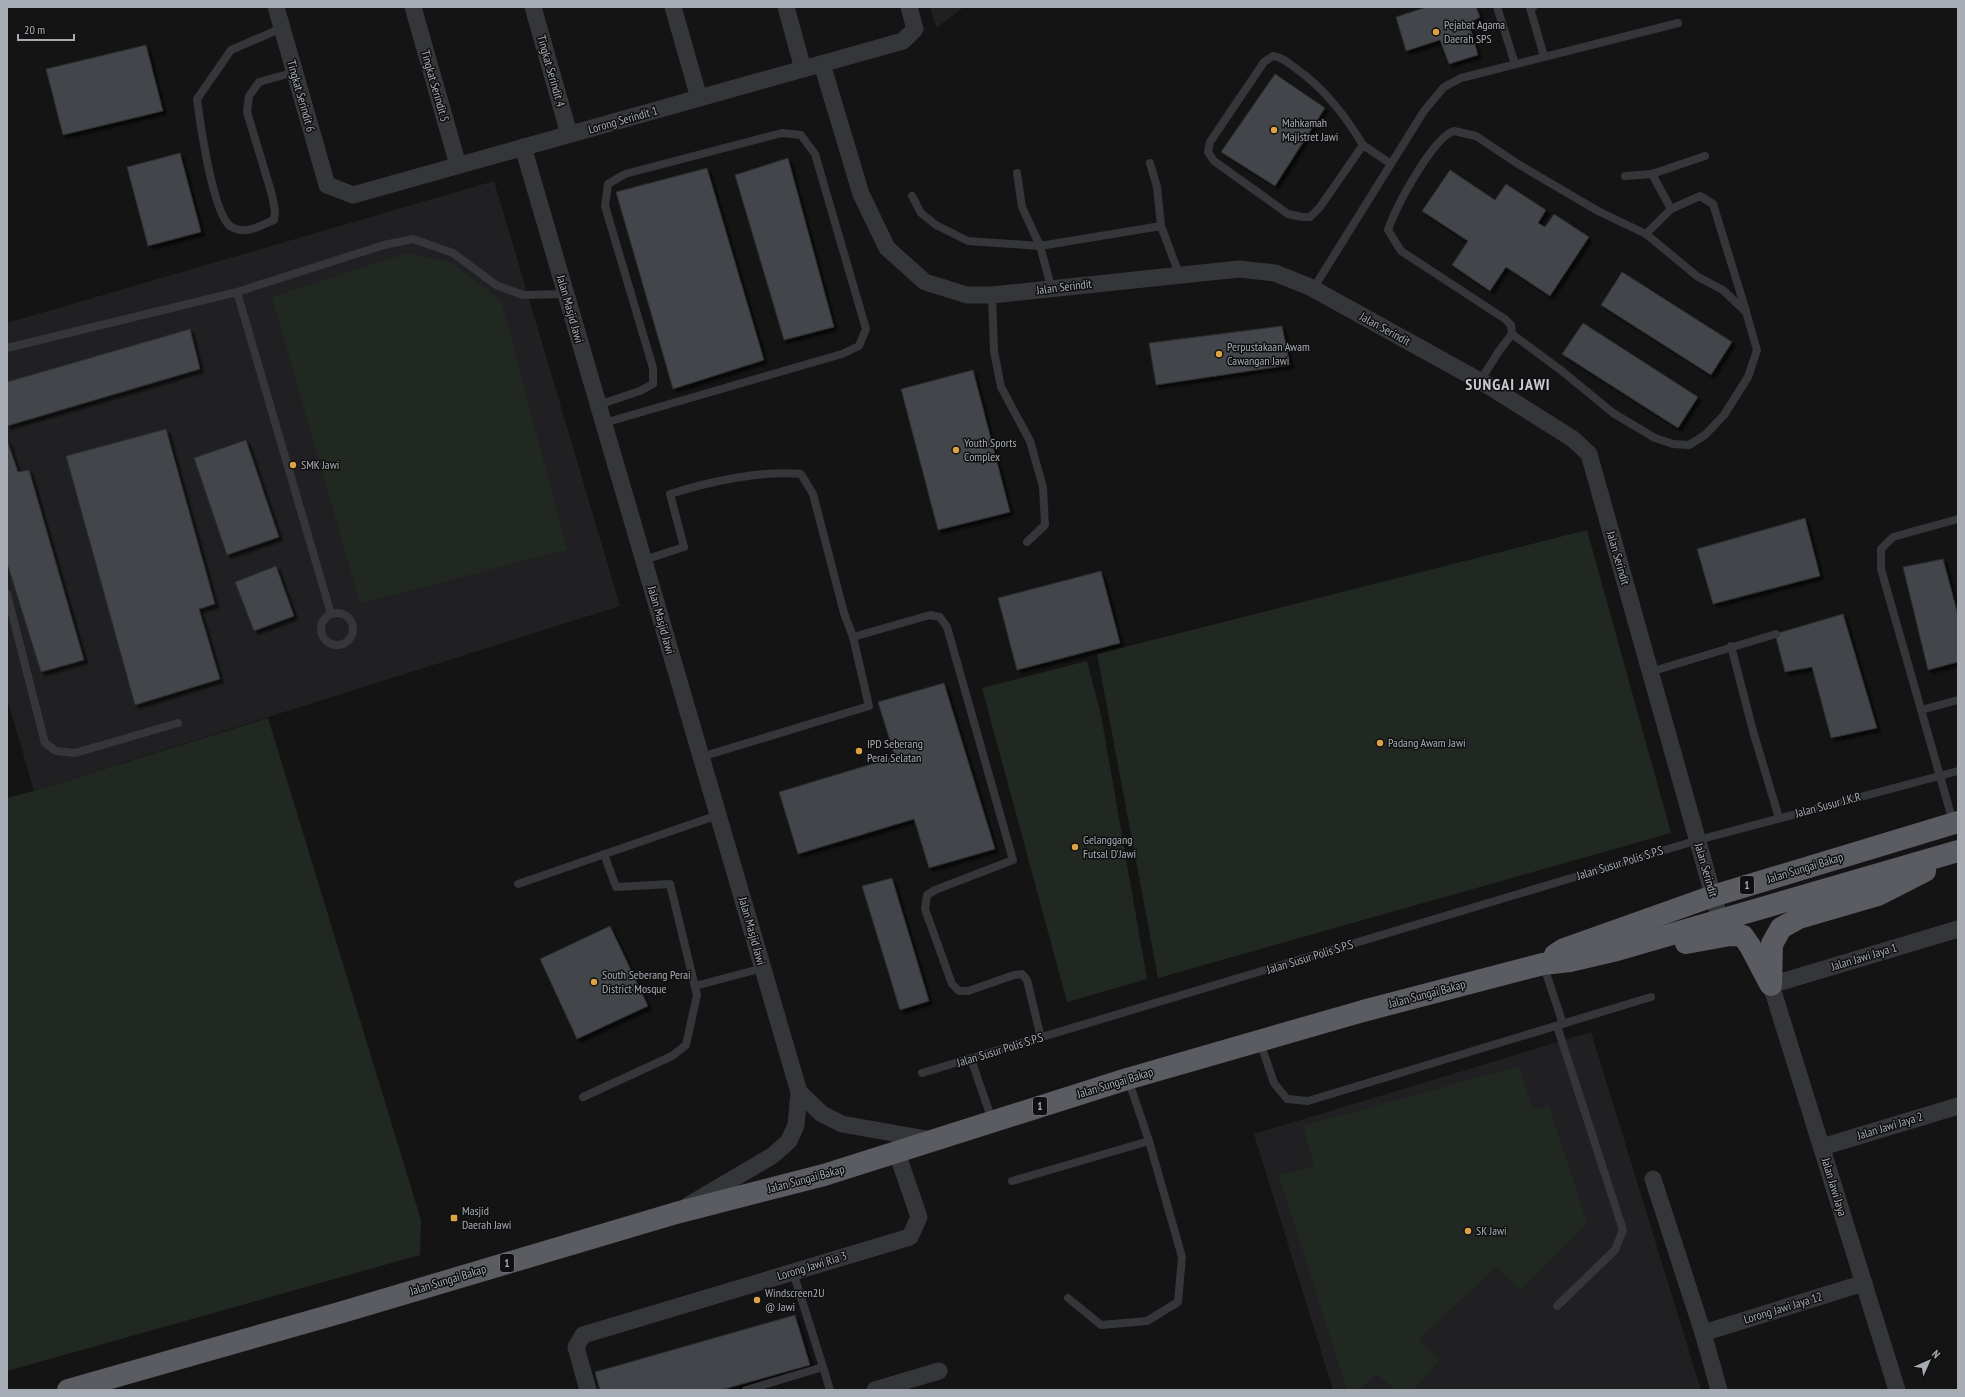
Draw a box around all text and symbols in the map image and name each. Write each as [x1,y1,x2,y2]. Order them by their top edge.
scale bar [18,16,74,42]
place label: Pejabat Agama Daerah SPS [1444,17,1505,46]
text: 20 m [24,22,45,37]
marker: Pejabat Agama Daerah SPS [1431,27,1441,37]
street label: Tingkat Serindit 4 [534,33,569,109]
street label: Tingkat Serindit 5 [418,48,453,124]
street label: Tingkat Serindit 6 [284,58,319,134]
street label: Lorong Serindit 1 [586,102,659,137]
place label: Mahkamah Majistret Jawi [1282,115,1338,144]
marker: Mahkamah Majistret Jawi [1269,125,1279,135]
street label: Jalan Masjid Jawi [553,272,587,345]
street label: Jalan Serindit [1035,276,1093,297]
street label: Jalan Serindit [1356,308,1414,349]
place label: Perpustakaan Awam Cawangan Jawi [1227,339,1310,368]
marker: Perpustakaan Awam Cawangan Jawi [1214,349,1224,359]
district label: SUNGAI JAWI [1465,374,1551,394]
place label: Youth Sports Complex [964,435,1017,464]
marker: Youth Sports Complex [951,445,961,455]
place label: SMK Jawi [301,457,339,472]
marker: SMK Jawi [288,460,298,470]
street label: Jalan Serindit [1603,528,1634,587]
street label: Jalan Masjid Jawi [644,583,678,656]
place label: Padang Awam Jawi [1388,735,1466,750]
place label: IPD Seberang Perai Selatan [867,736,923,765]
marker: Padang Awam Jawi [1375,738,1385,748]
marker: IPD Seberang Perai Selatan [854,746,864,756]
street label: Jalan Susur J.K.R [1792,788,1863,821]
place label: Gelanggang Futsal D'Jawi [1083,832,1136,861]
street label: Jalan Serindit [1691,840,1722,899]
marker: Gelanggang Futsal D'Jawi [1070,842,1080,852]
street label: Jalan Susur Polis S.P.S [1574,842,1665,883]
street label: Jalan Sungai Bakap [1764,849,1845,887]
road number: 1 [1740,876,1754,894]
street label: Jalan Masjid Jawi [735,894,769,967]
street label: Jalan Susur Polis S.P.S [1264,936,1355,977]
street label: Jalan Jawi Jaya 1 [1828,939,1899,974]
place label: South Seberang Perai District Mosque [602,967,691,996]
street label: Jalan Sungai Bakap [1386,976,1467,1011]
marker: South Seberang Perai District Mosque [589,977,599,987]
street label: Jalan Susur Polis S.P.S [954,1029,1045,1070]
street label: Jalan Sungai Bakap [1074,1064,1155,1102]
road number: 1 [1033,1097,1047,1115]
street label: Jalan Jawi Jaya 2 [1854,1108,1925,1143]
street label: Jalan Jawi Jaya [1818,1155,1850,1218]
street label: Jalan Sungai Bakap [765,1161,846,1196]
place label: Masjid Daerah Jawi [462,1203,511,1232]
marker: Masjid Daerah Jawi [449,1213,459,1223]
place label: SK Jawi [1476,1223,1507,1238]
marker: SK Jawi [1463,1226,1473,1236]
street label: Lorong Jawi Ria 3 [775,1248,849,1283]
road number: 1 [500,1254,514,1272]
street label: Jalan Sungai Bakap [407,1261,488,1299]
place label: Windscreen2U @ Jawi [765,1285,825,1314]
street label: Lorong Jawi Jaya 12 [1742,1288,1824,1327]
marker: Windscreen2U @ Jawi [752,1295,762,1305]
north arrow [1909,1341,1949,1381]
text: N [1929,1347,1943,1361]

